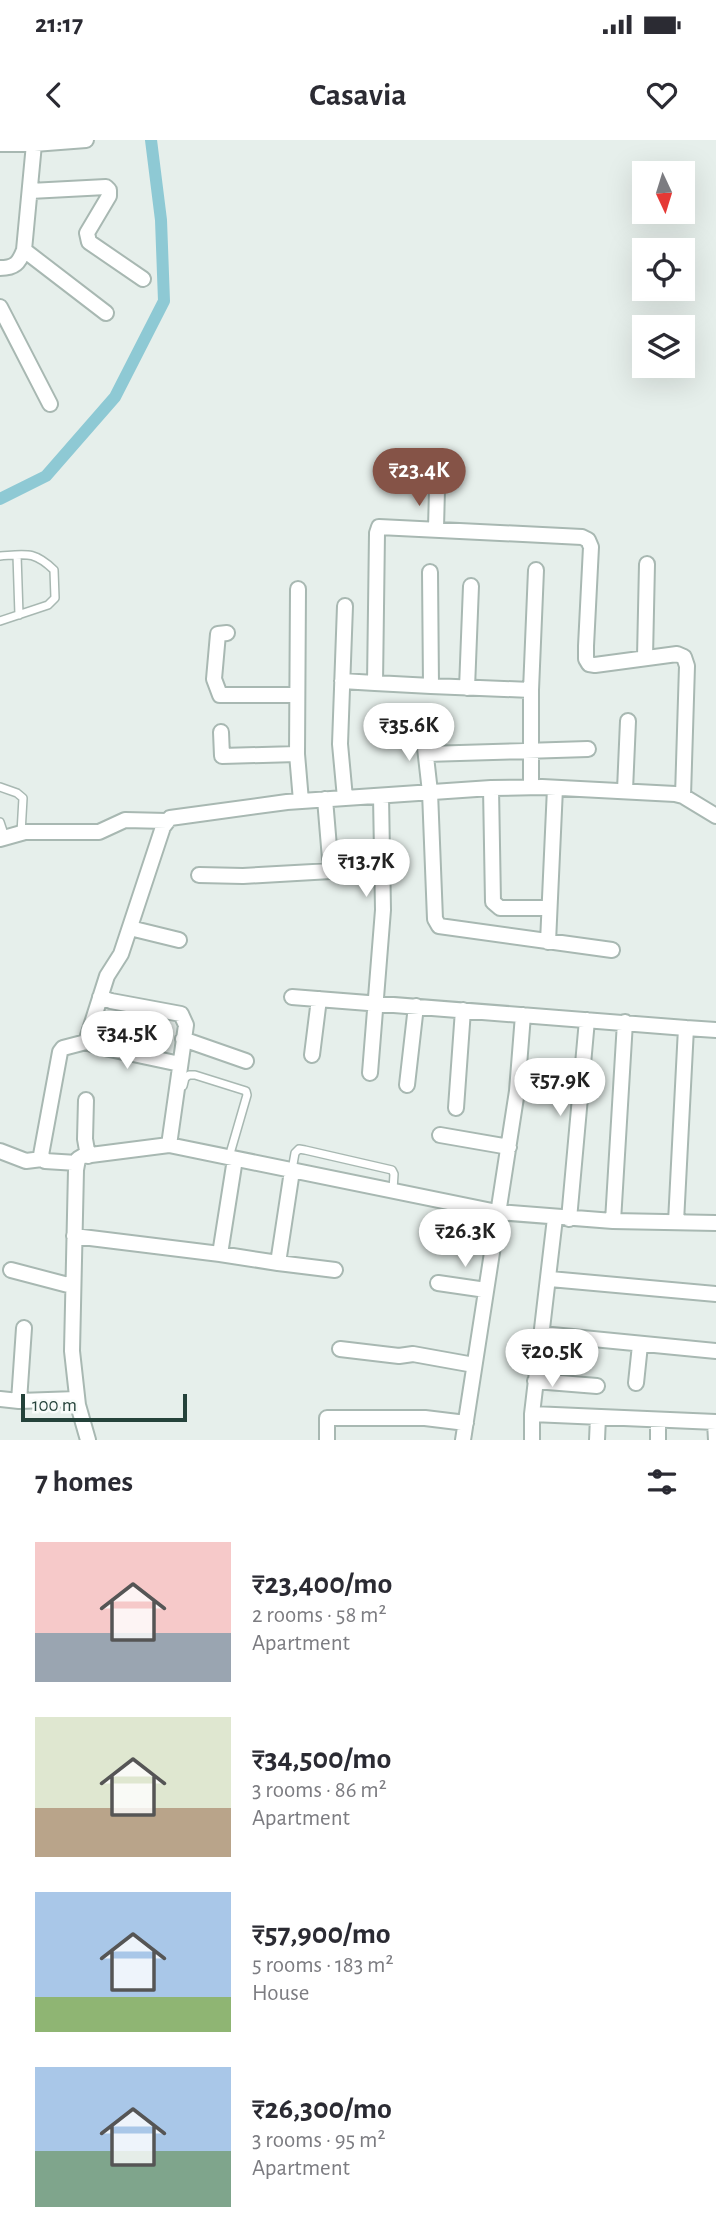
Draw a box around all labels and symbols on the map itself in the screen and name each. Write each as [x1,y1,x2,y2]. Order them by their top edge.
north arrow [632,161,695,224]
pin: ₹23.4K [362,448,476,508]
pin: ₹35.6K [352,704,466,763]
pin: ₹13.7K [309,840,423,899]
pin: ₹34.5K [70,1012,184,1071]
pin: ₹57.9K [503,1058,617,1118]
pin: ₹26.3K [408,1210,522,1269]
pin: ₹20.5K [495,1330,609,1389]
scale bar [21,1391,187,1423]

